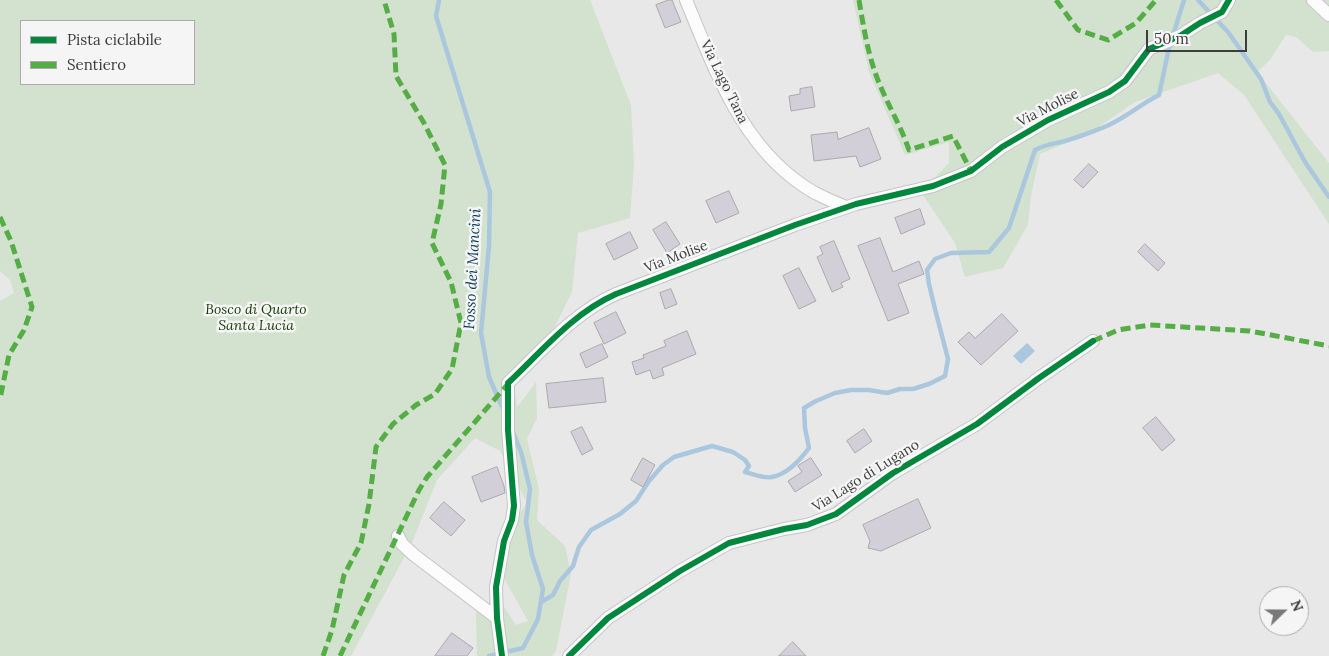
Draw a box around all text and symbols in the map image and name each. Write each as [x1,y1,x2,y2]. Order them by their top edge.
legend [20,20,195,85]
scale bar [1149,20,1250,52]
text: 50 m [1154,29,1189,48]
text: Pista ciclabile [67,30,162,49]
street label: Via Lago Tana [697,38,751,126]
text: Sentiero [67,55,126,74]
street label: Via Molise [1015,85,1081,131]
water label: Fosso dei Mancini [461,208,485,330]
street label: Via Molise [642,237,710,277]
park label: Bosco di Quarto Santa Lucia [205,302,307,334]
street label: Via Lago di Lugano [809,436,923,516]
north arrow [1259,586,1309,636]
text: N [1287,597,1307,614]

